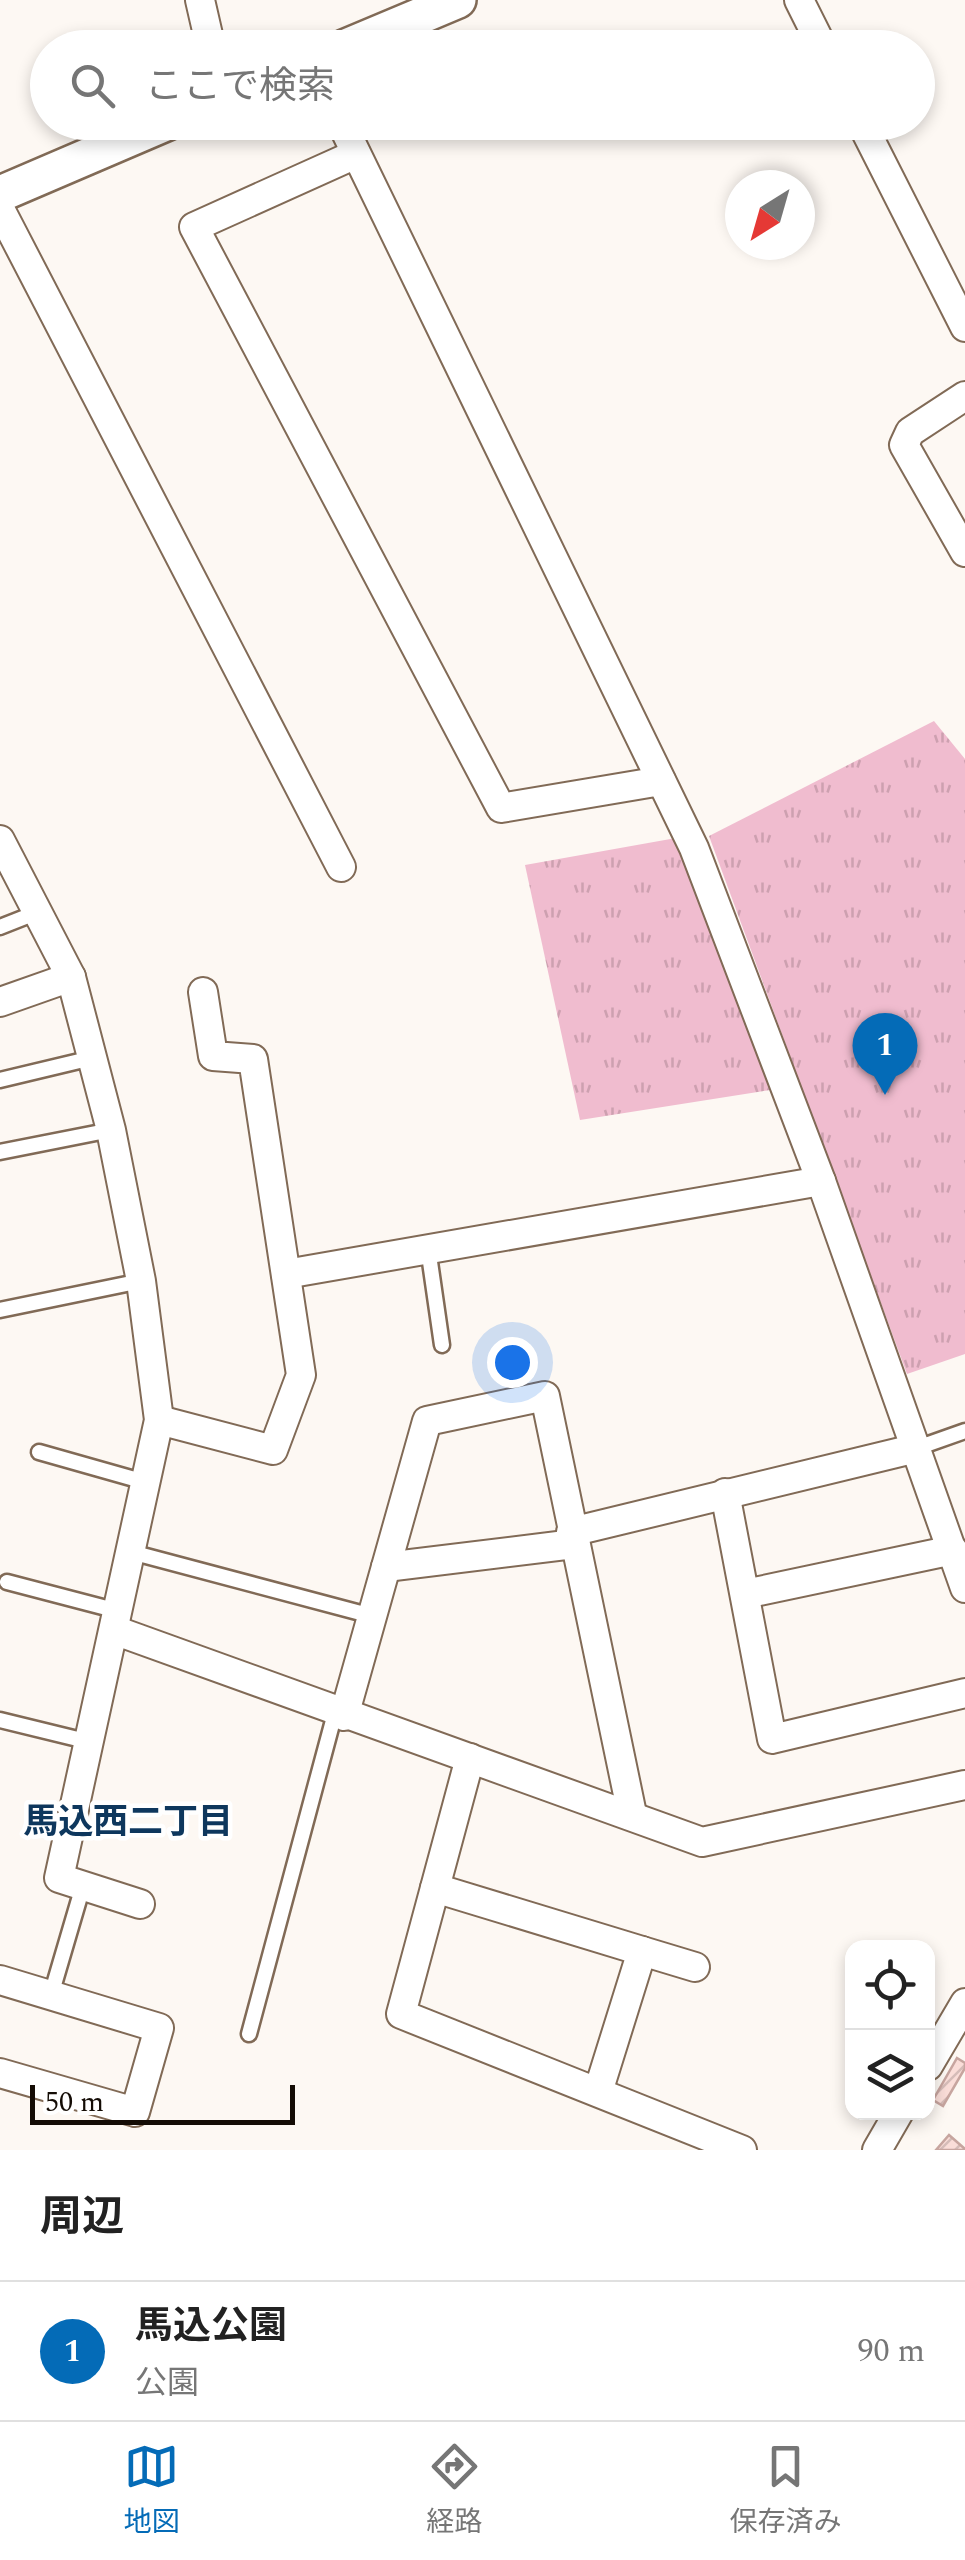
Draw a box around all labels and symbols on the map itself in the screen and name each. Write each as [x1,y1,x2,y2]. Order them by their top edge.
north arrow [725,170,815,260]
pin: 1 [852,1012,918,1095]
your location [487,1337,538,1388]
district label: 馬込西二丁目 [23,1796,233,1849]
scale bar [30,2080,295,2124]

